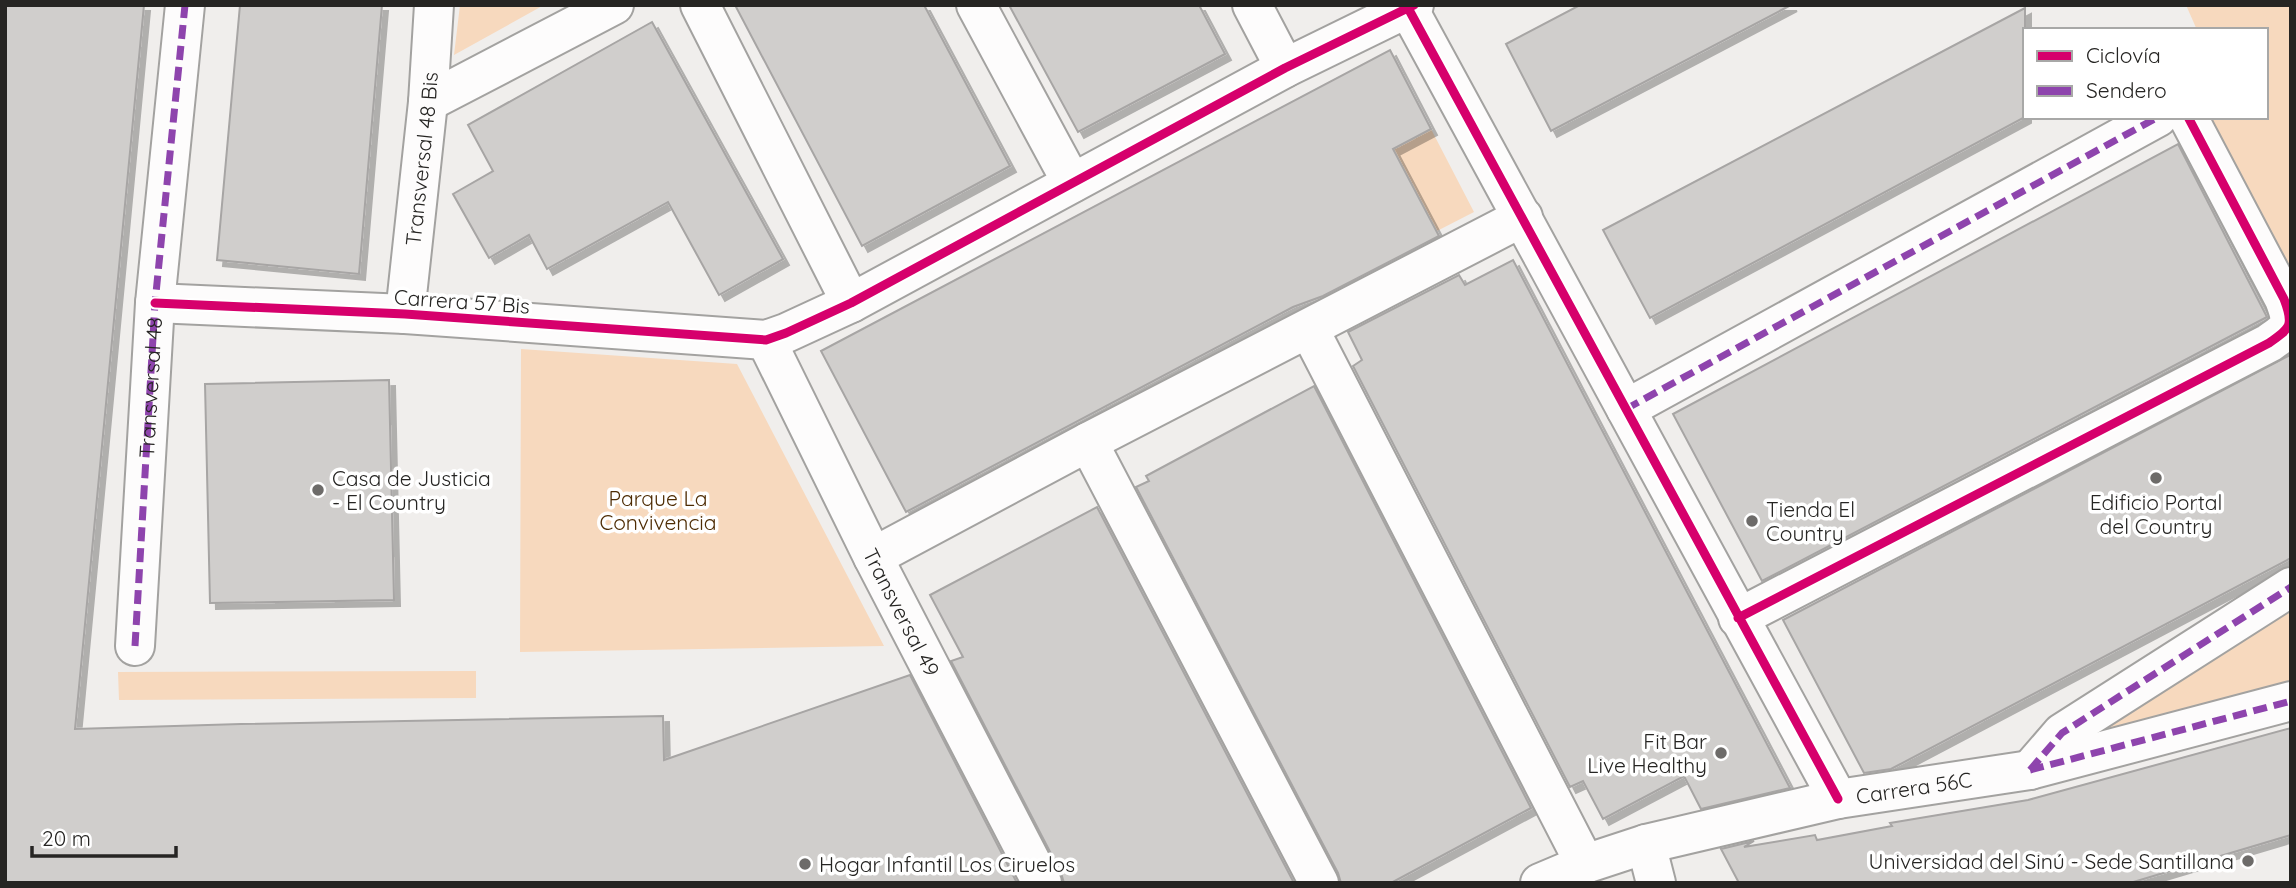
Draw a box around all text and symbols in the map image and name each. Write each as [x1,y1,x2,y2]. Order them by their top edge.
legend [2023,28,2268,119]
text: Ciclovía [2086,42,2161,68]
street label: Transversal 48 Bis [399,71,443,247]
text: Sendero [2086,77,2167,103]
street label: Carrera 57 Bis [393,283,531,319]
street label: Transversal 48 [133,316,167,458]
place label: Casa de Justicia - El Country [332,465,491,515]
marker: Edificio Portal del Country [2148,470,2164,486]
marker: Casa de Justicia - El Country [310,482,326,498]
park label: Parque La Convivencia [599,485,717,535]
place label: Edificio Portal del Country [2090,489,2222,539]
place label: Tienda El Country [1766,496,1855,546]
marker: Tienda El Country [1744,513,1760,529]
street label: Transversal 49 [858,544,945,681]
place label: Fit Bar Live Healthy [1587,728,1707,778]
marker: Fit Bar Live Healthy [1713,745,1729,761]
street label: Carrera 56C [1854,766,1974,809]
scale bar [32,814,175,858]
text: 20 m [42,825,91,851]
place label: Universidad del Sinú - Sede Santillana [1868,848,2234,874]
place label: Hogar Infantil Los Ciruelos [819,851,1075,877]
marker: Universidad del Sinú - Sede Santillana [2240,853,2256,869]
marker: Hogar Infantil Los Ciruelos [797,856,813,872]

